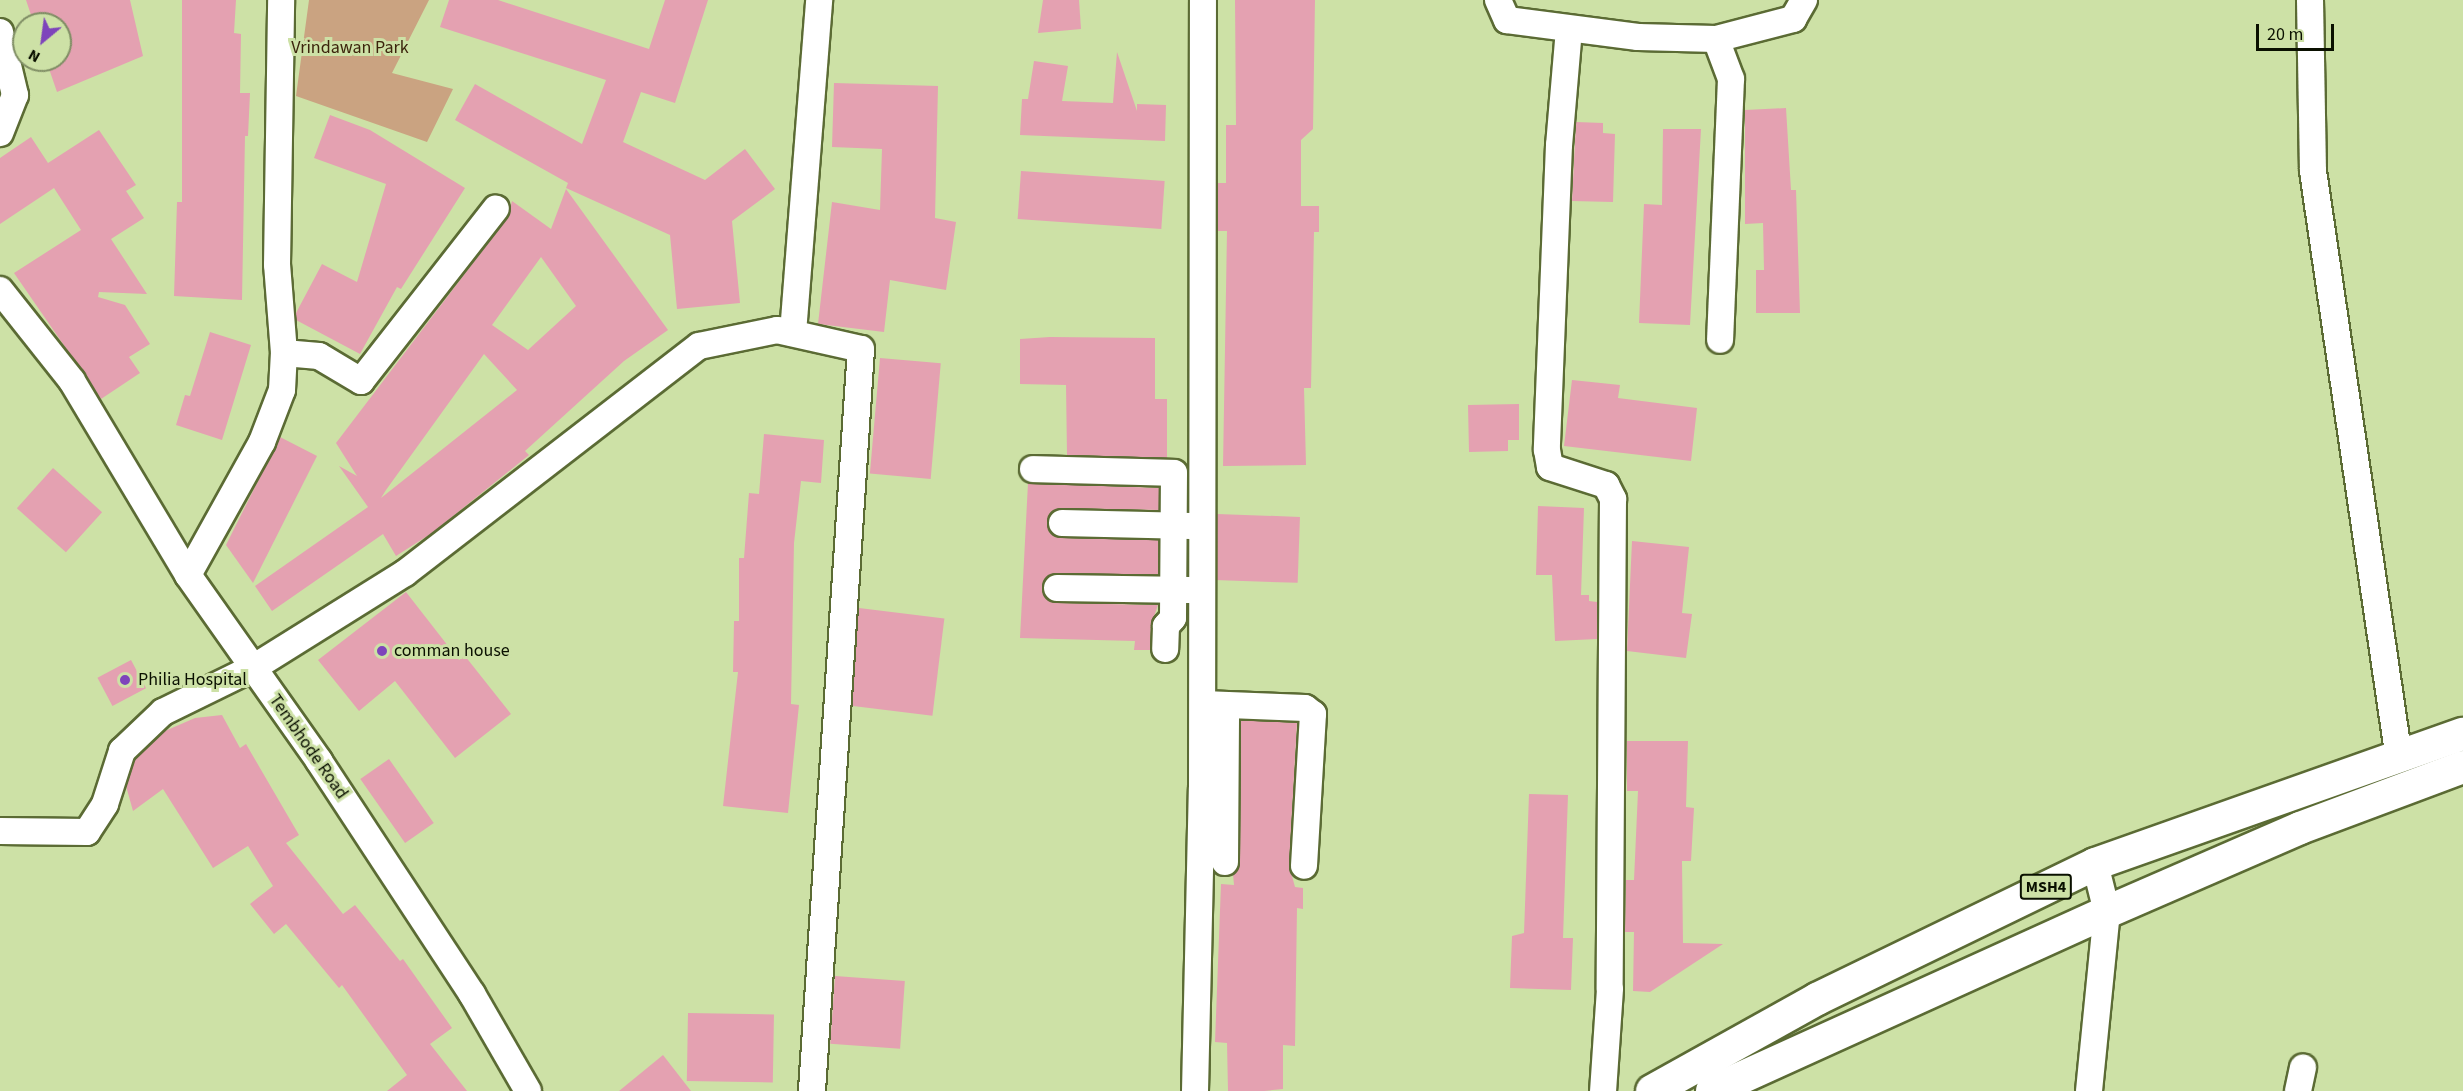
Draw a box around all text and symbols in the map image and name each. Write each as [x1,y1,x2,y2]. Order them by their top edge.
north arrow [12,12,72,72]
scale bar [2259,12,2337,50]
text: 20 m [2267,22,2303,47]
park label: Vrindawan Park [291,37,409,59]
text: N [24,44,44,68]
place label: comman house [394,640,510,662]
marker: comman house [375,644,389,658]
place label: Philia Hospital [138,669,247,691]
marker: Philia Hospital [116,671,134,689]
street label: Tembhode Road [264,690,352,804]
road number: MSH4 [2019,874,2073,900]

